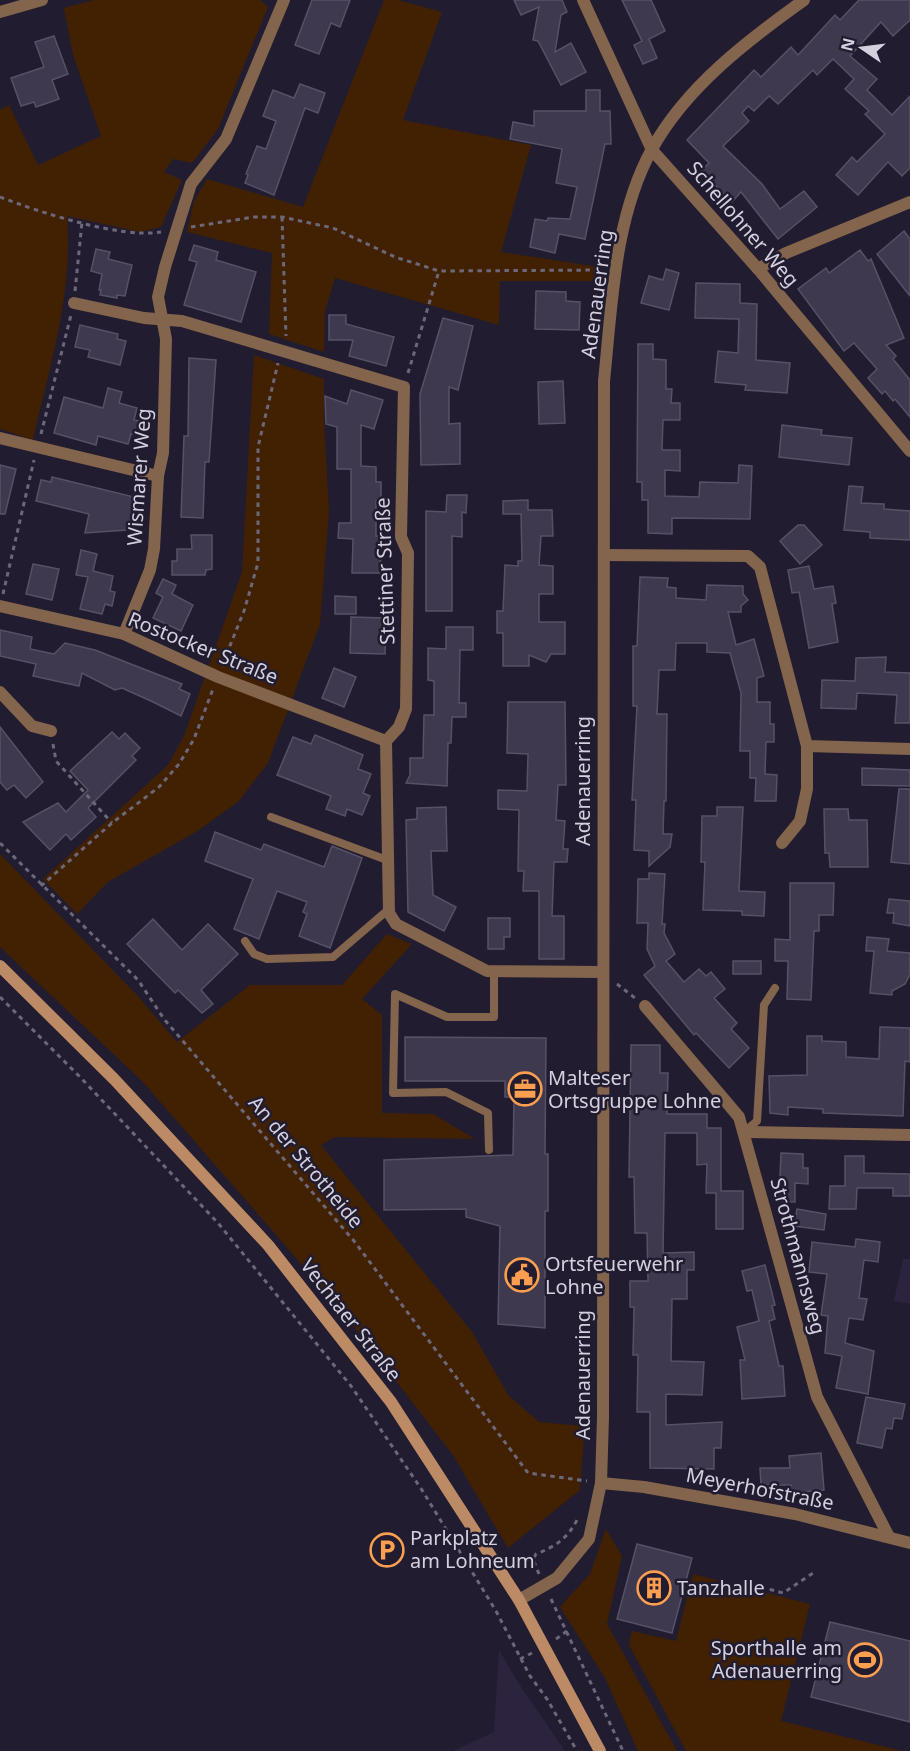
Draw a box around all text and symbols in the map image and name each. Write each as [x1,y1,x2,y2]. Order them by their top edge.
north arrow [832,18,892,78]
text: N [835,35,860,53]
street label: Schellohner Weg [681,155,805,292]
street label: Adenauerring [574,228,619,360]
street label: Wismarer Weg [120,407,157,547]
street label: Stettiner Straße [368,497,401,645]
street label: Rostocker Straße [124,605,282,690]
street label: Adenauerring [569,716,596,846]
place label: Malteser Ortsgruppe Lohne [548,1064,721,1114]
office icon: Malteser Ortsgruppe Lohne [507,1071,543,1107]
street label: An der Strotheide [243,1090,370,1234]
street label: Strothmannsweg [765,1174,832,1337]
place label: Ortsfeuerwehr Lohne [545,1250,683,1300]
street label: Vechtaer Straße [295,1253,408,1387]
public building icon: Ortsfeuerwehr Lohne [504,1257,540,1293]
street label: Adenauerring [569,1310,596,1440]
street label: Meyerhofstraße [684,1461,836,1516]
place label: Parkplatz am Lohneum [410,1524,535,1574]
parking icon: Parkplatz am Lohneum [369,1532,405,1568]
building icon: Tanzhalle [636,1570,672,1606]
place label: Tanzhalle [677,1574,765,1601]
place label: Sporthalle am Adenauerring [711,1634,842,1684]
sports icon: Sporthalle am Adenauerring [847,1642,883,1678]

